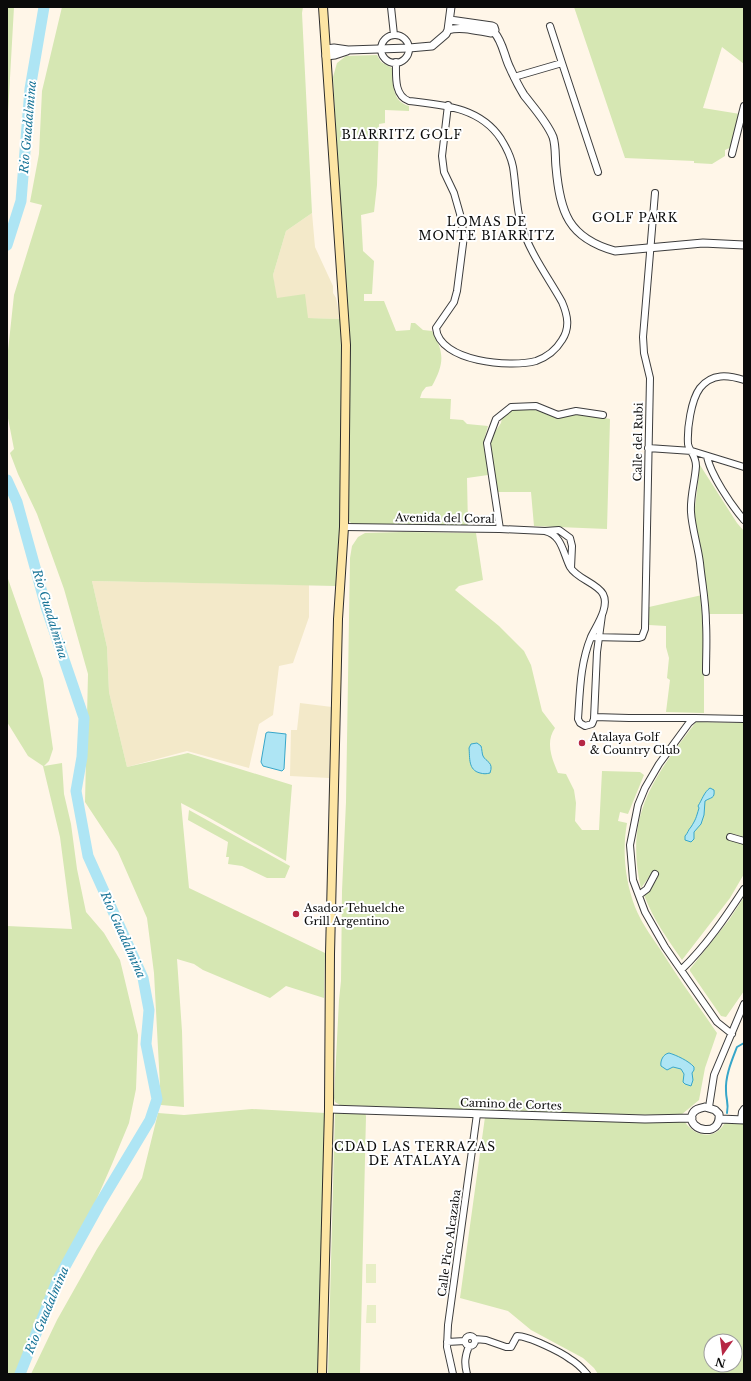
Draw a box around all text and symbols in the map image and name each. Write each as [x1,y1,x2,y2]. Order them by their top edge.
water label: Rio Guadalmina [16,80,39,175]
district label: BIARRITZ GOLF [342,127,463,142]
district label: GOLF PARK [592,210,678,225]
district label: LOMAS DE MONTE BIARRITZ [419,214,555,243]
street label: Calle del Rubi [630,402,646,482]
street label: Avenida del Coral [394,510,495,526]
water label: Rio Guadalmina [29,566,71,661]
place label: Atalaya Golf & Country Club [589,730,680,757]
marker: Atalaya Golf & Country Club [577,738,587,748]
water label: Rio Guadalmina [97,888,149,981]
place label: Asador Tehuelche Grill Argentino [303,901,405,928]
marker: Asador Tehuelche Grill Argentino [291,909,301,919]
street label: Camino de Cortes [460,1095,562,1113]
district label: CDAD LAS TERRAZAS DE ATALAYA [334,1139,496,1168]
street label: Calle Pico Alcazaba [435,1188,464,1298]
water label: Rio Guadalmina [21,1264,72,1357]
north arrow [703,1333,743,1373]
text: N [713,1355,727,1371]

